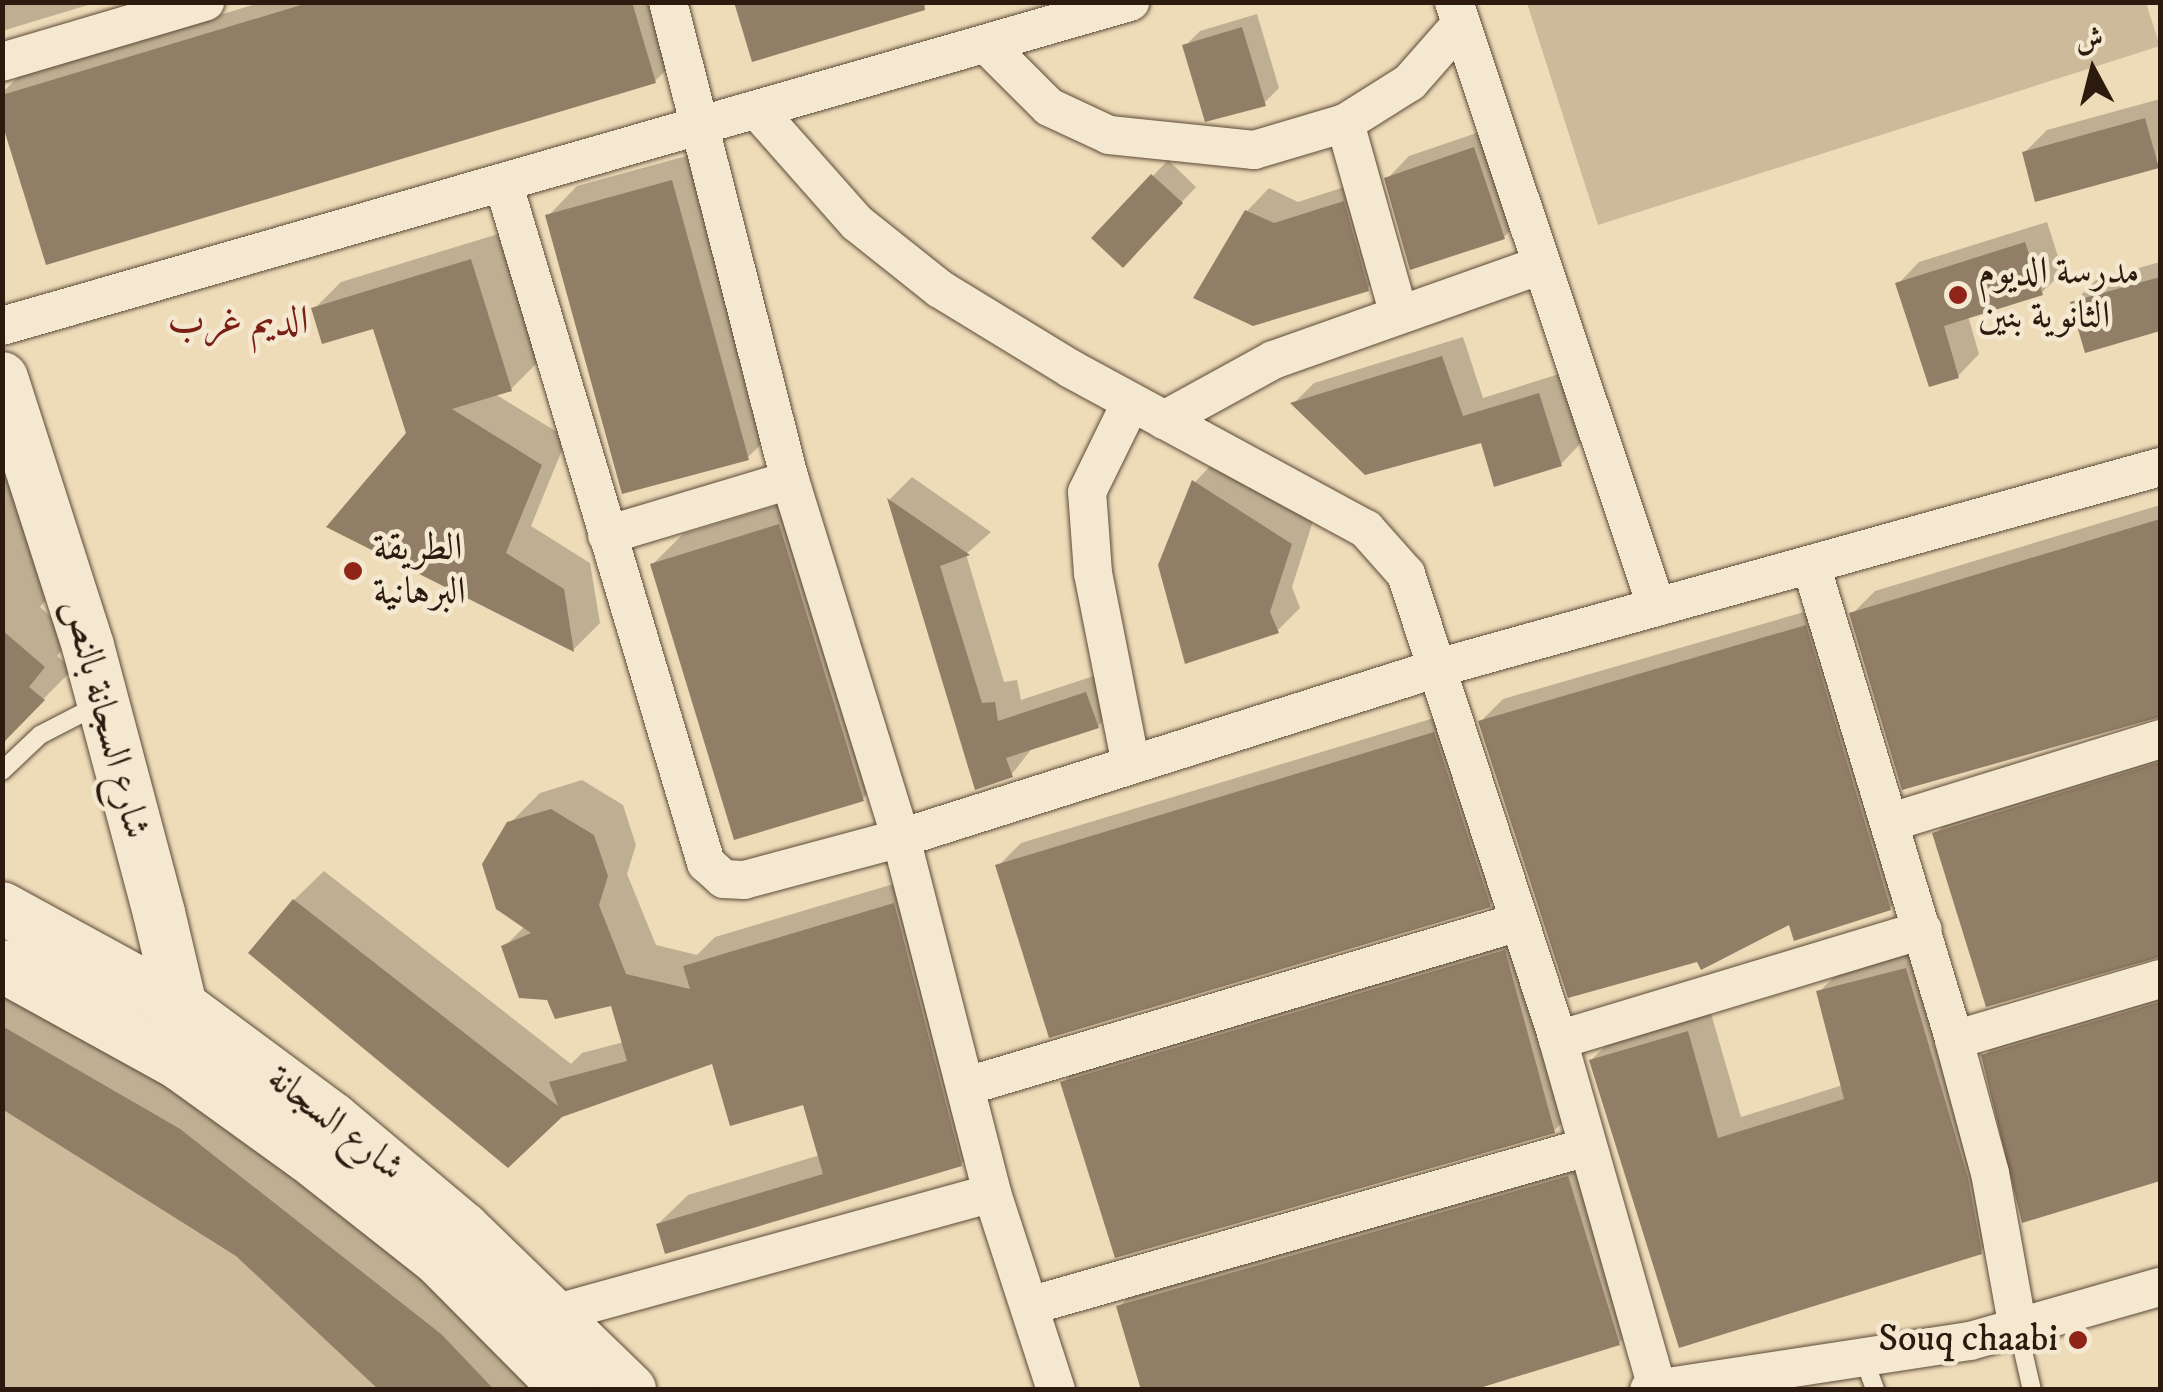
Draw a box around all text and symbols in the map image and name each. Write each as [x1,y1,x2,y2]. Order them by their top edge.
north arrow [2043,20,2143,120]
text: ش [2073,21,2105,59]
place label: مدرسة الديوم الثانوية بنين [1978,250,2140,340]
marker: مدرسة الديوم الثانوية بنين [1947,284,1969,306]
district label: الديم غرب [167,298,309,346]
place label: الطريقة البرهانية [373,526,466,616]
marker: الطريقة البرهانية [342,560,364,582]
street label: شارع السجانة بالنص [51,594,159,844]
street label: شارع السجانة [257,1056,413,1192]
place label: Souq chaabi [1878,1317,2058,1363]
marker: Souq chaabi [2067,1329,2089,1351]

